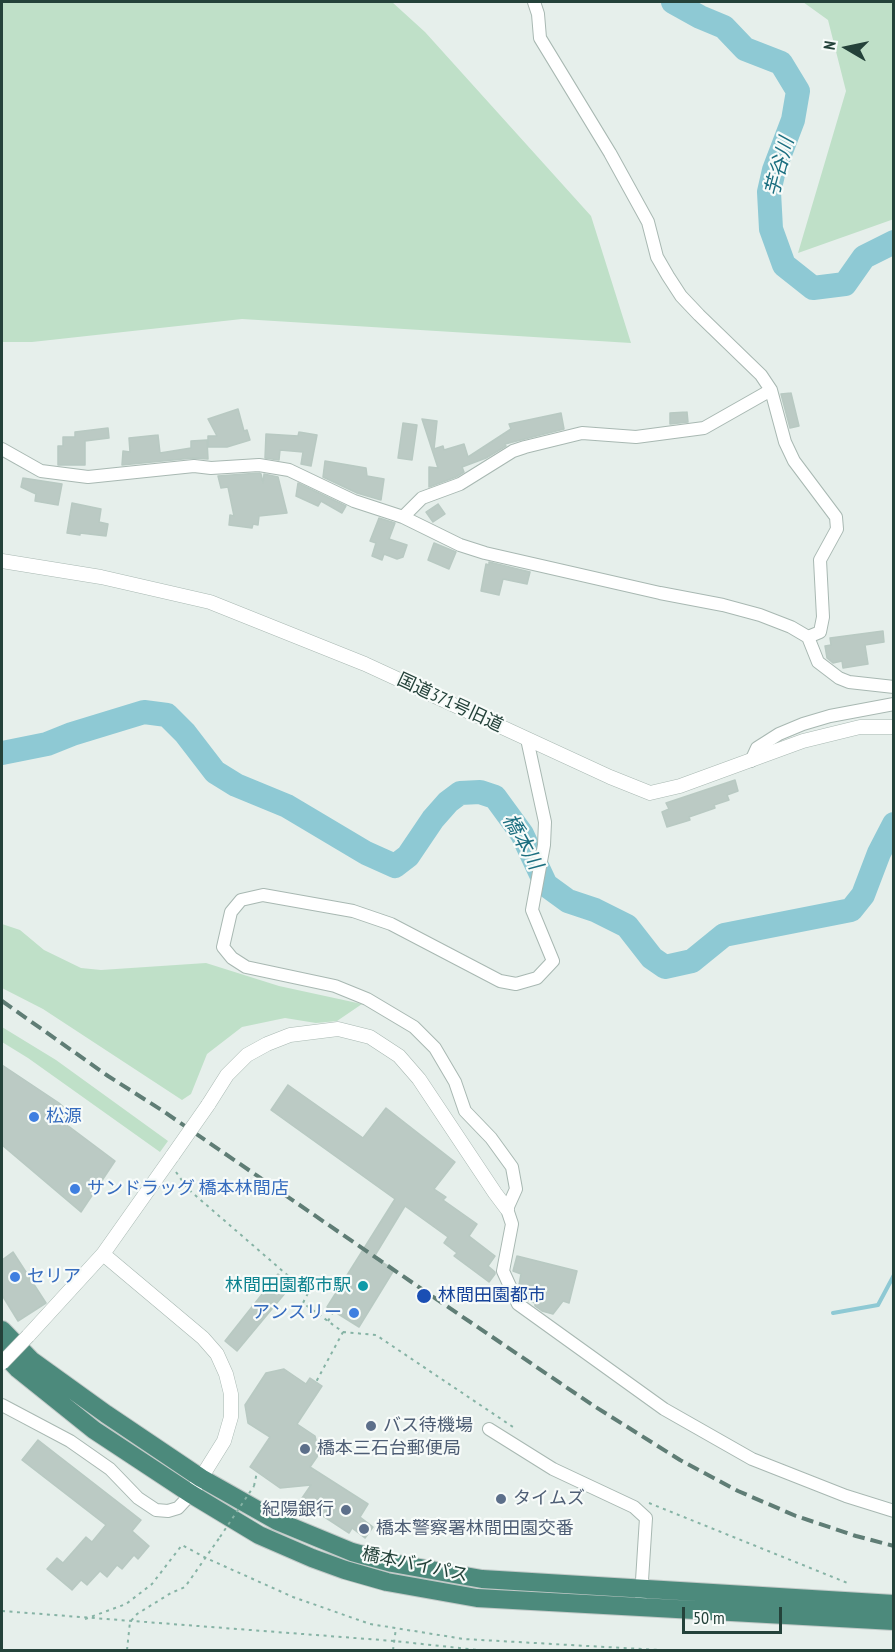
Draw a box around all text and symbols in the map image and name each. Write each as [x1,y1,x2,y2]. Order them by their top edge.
north arrow [817,18,877,78]
text: N [819,39,840,51]
water label: 芋谷川 [761,135,799,199]
street label: 国道371号旧道 [394,669,506,737]
water label: 橋本川 [497,810,547,874]
place label: 松源 [46,1106,82,1128]
marker: 松源 [27,1110,41,1124]
place label: サンドラッグ 橋本林間店 [87,1178,289,1200]
marker: サンドラッグ 橋本林間店 [68,1182,82,1196]
place label: セリア [27,1266,81,1288]
marker: セリア [8,1270,22,1284]
place label: 林間田園都市駅 [225,1275,351,1297]
marker: 林間田園都市駅 [356,1279,370,1293]
place label: 林間田園都市 [438,1285,546,1307]
marker: 林間田園都市 [415,1287,433,1305]
place label: アンスリー [252,1302,342,1324]
marker: アンスリー [347,1306,361,1320]
place label: バス待機場 [383,1415,473,1437]
marker: バス待機場 [364,1419,378,1433]
place label: 橋本三石台郵便局 [317,1438,461,1460]
marker: 橋本三石台郵便局 [298,1442,312,1456]
place label: タイムズ [513,1488,585,1510]
marker: タイムズ [494,1492,508,1506]
place label: 紀陽銀行 [262,1499,334,1521]
marker: 紀陽銀行 [339,1503,353,1517]
place label: 橋本警察署林間田園交番 [376,1518,574,1540]
marker: 橋本警察署林間田園交番 [357,1522,371,1536]
street label: 橋本バイパス [360,1543,470,1587]
scale bar [685,1595,786,1633]
text: 50 m [693,1606,725,1629]

